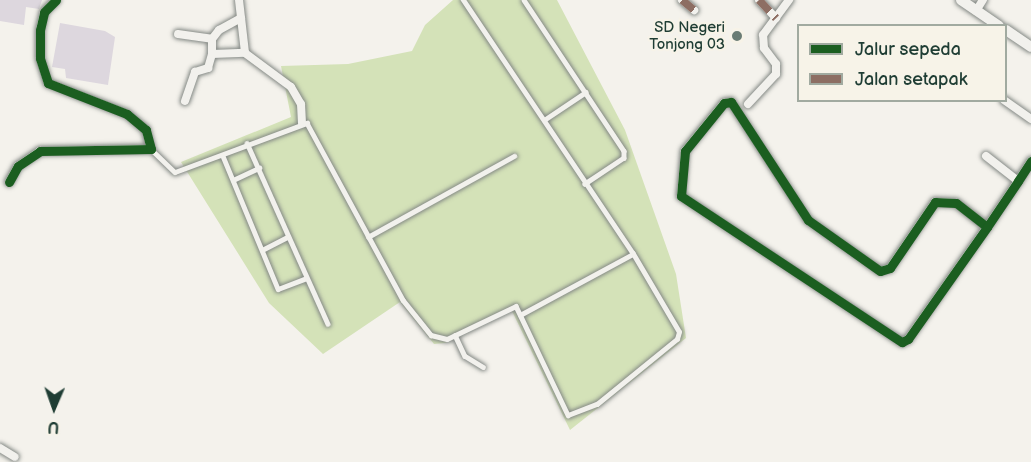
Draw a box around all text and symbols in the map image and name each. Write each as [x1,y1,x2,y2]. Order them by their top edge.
place label: SD Negeri Tonjong 03 [649,18,725,53]
legend [797,24,1007,102]
marker: SD Negeri Tonjong 03 [730,29,744,43]
text: Jalur sepeda [855,39,961,60]
text: Jalan setapak [855,69,968,90]
north arrow [24,378,84,438]
text: U [47,417,59,436]

